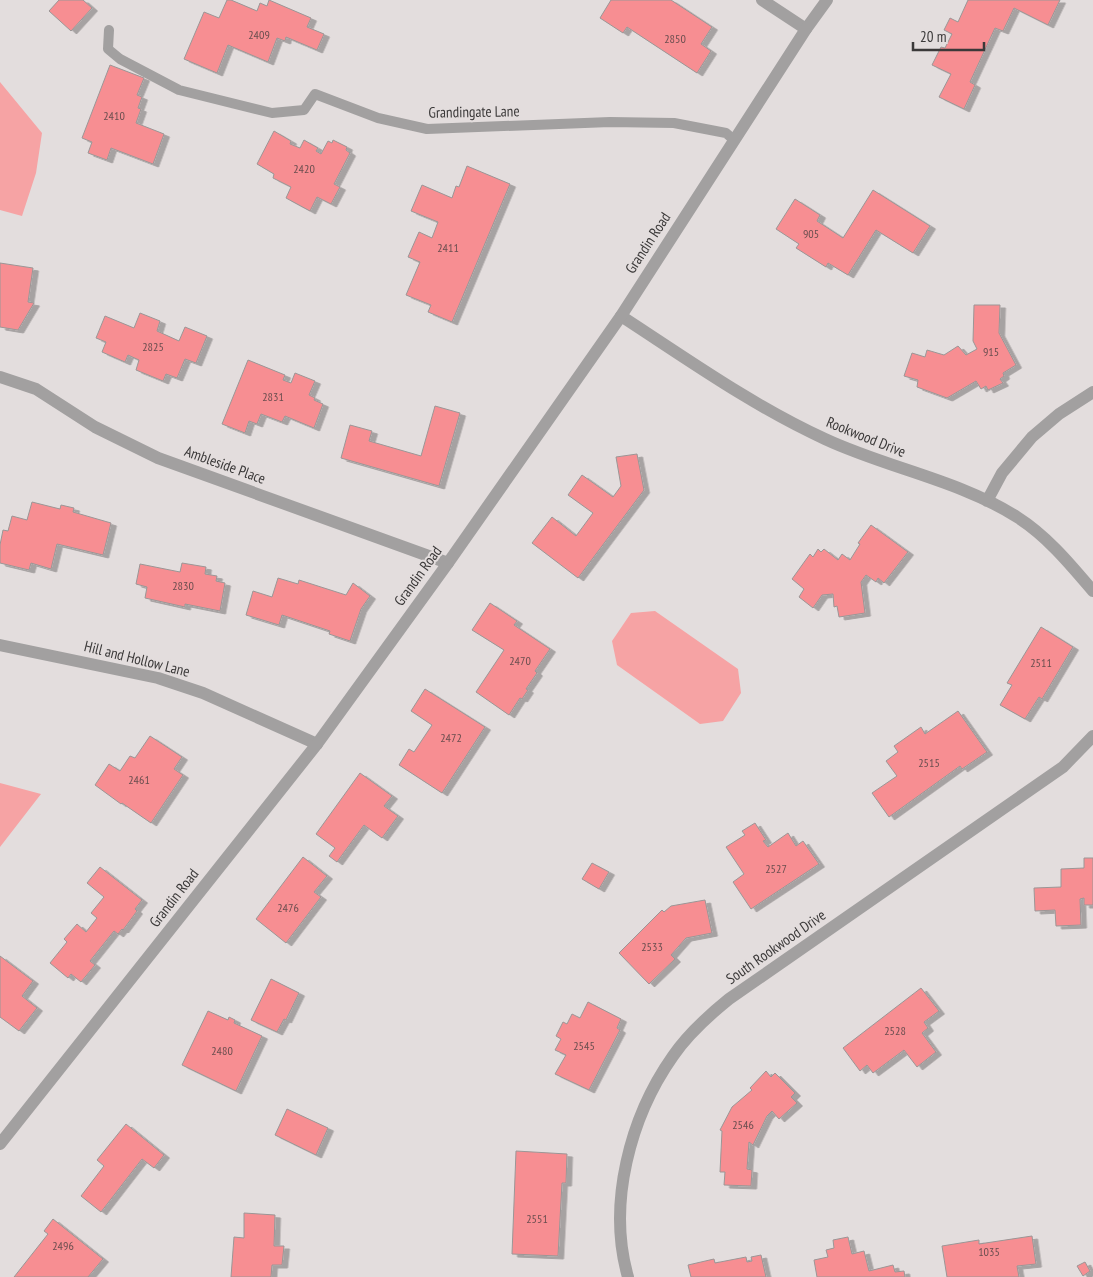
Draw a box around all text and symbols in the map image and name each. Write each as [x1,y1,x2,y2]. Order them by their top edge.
scale bar [913,20,984,52]
house number: 2409 [248,27,270,42]
text: 20 m [920,27,946,46]
house number: 2850 [664,31,686,46]
street label: Grandingate Lane [428,101,520,122]
house number: 2410 [103,108,125,123]
house number: 2420 [293,161,315,176]
street label: Grandin Road [621,209,674,277]
house number: 905 [803,226,819,241]
house number: 2411 [437,240,459,255]
house number: 2825 [142,339,164,354]
house number: 915 [983,344,999,359]
house number: 2831 [262,389,284,404]
street label: Rookwood Drive [824,412,909,461]
street label: Ambleside Place [182,441,268,488]
street label: Grandin Road [390,542,446,609]
house number: 2830 [172,578,194,593]
street label: Hill and Hollow Lane [82,636,192,681]
house number: 2470 [509,653,531,668]
house number: 2511 [1030,655,1052,670]
house number: 2472 [440,730,462,745]
house number: 2515 [918,755,940,770]
house number: 2461 [128,772,150,787]
house number: 2527 [765,861,787,876]
street label: Grandin Road [145,865,202,931]
house number: 2476 [277,900,299,915]
street label: South Rookwood Drive [722,905,829,988]
house number: 2533 [641,939,663,954]
house number: 2528 [884,1023,906,1038]
house number: 2545 [573,1038,595,1053]
house number: 2480 [211,1043,233,1058]
house number: 2546 [732,1117,754,1132]
house number: 2551 [526,1211,548,1226]
house number: 2496 [52,1238,74,1253]
house number: 1035 [978,1244,1000,1259]

